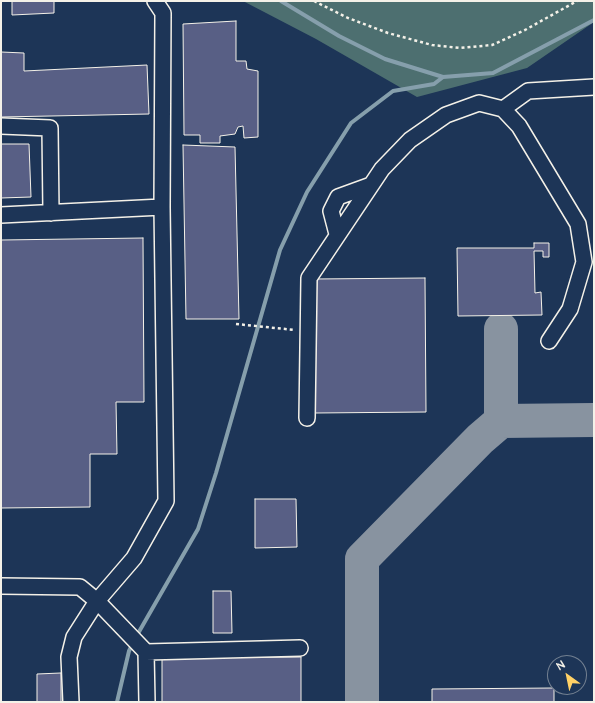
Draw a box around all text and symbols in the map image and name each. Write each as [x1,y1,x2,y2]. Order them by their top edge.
north arrow [547,655,587,695]
text: N [554,657,568,674]

